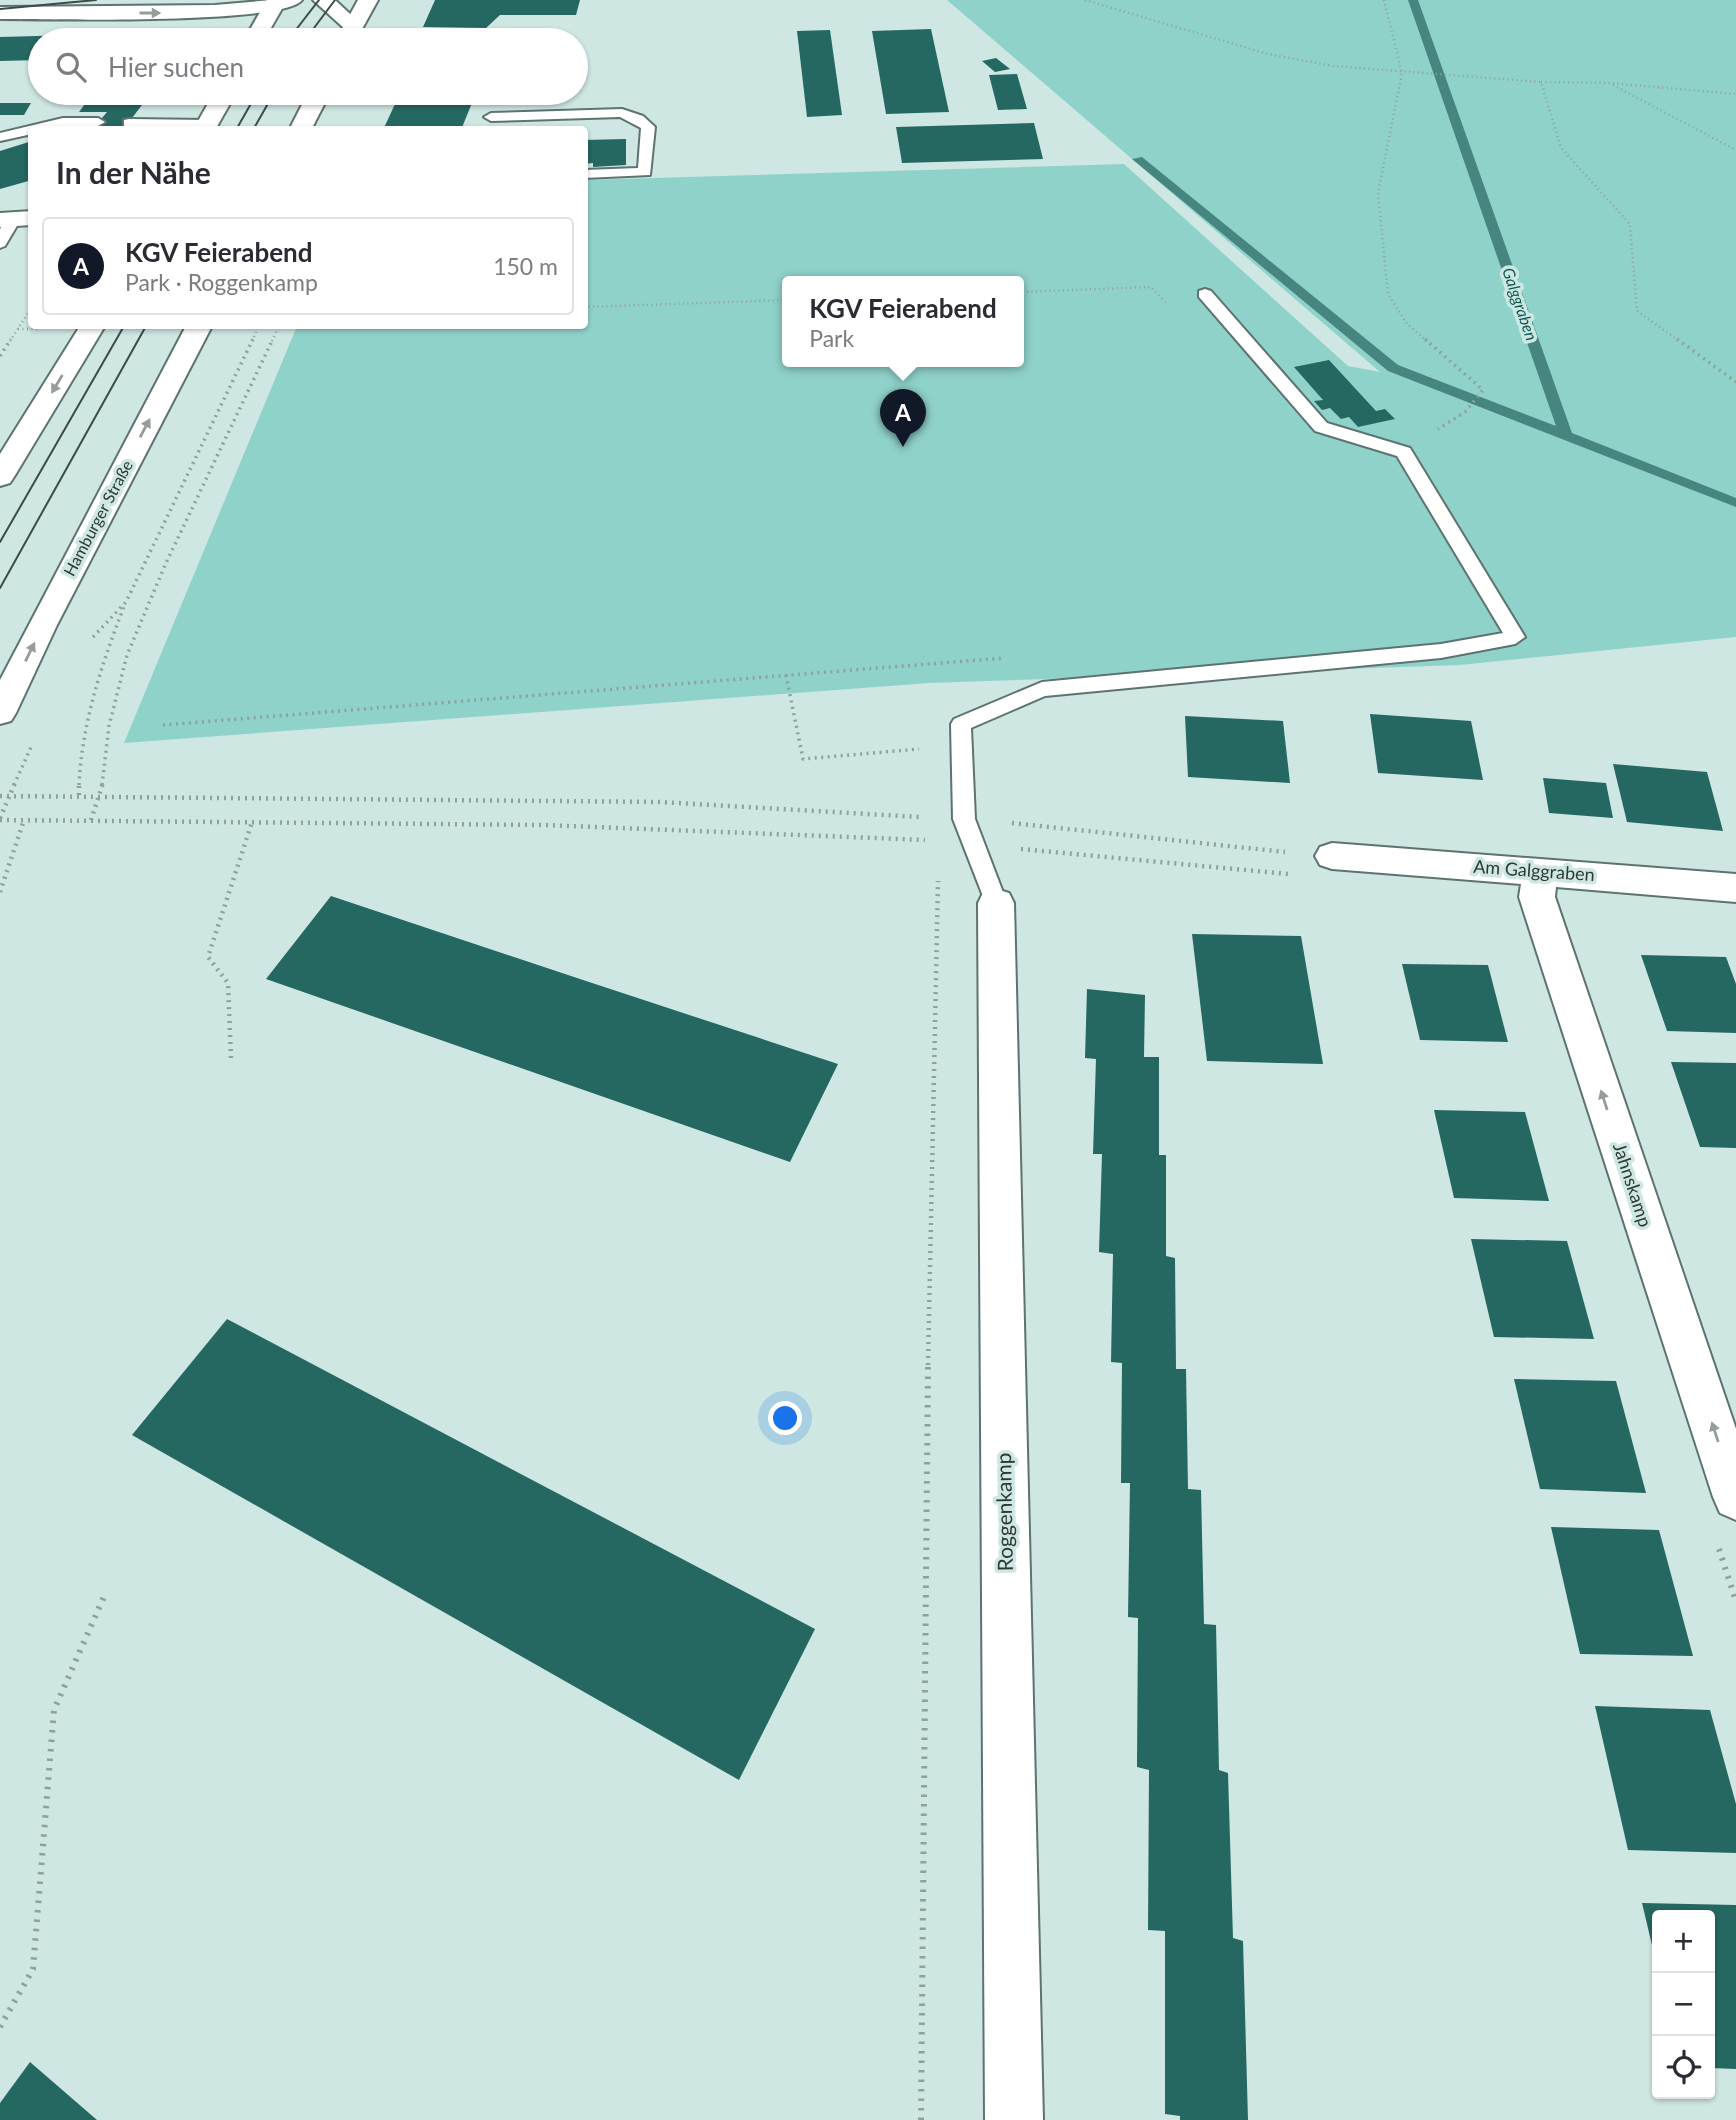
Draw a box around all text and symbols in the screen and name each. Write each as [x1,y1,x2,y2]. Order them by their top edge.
one-way arrow [139,7,161,19]
search box [28,28,588,105]
icon: search [52,48,90,86]
text: Hier suchen [108,51,244,83]
text: In der Nähe [56,154,211,190]
text: KGV Feierabend [125,236,312,268]
text: A [73,252,89,280]
text: 150 m [493,252,558,280]
water label: Galggraben [1499,265,1542,343]
text: Park · Roggenkamp [125,268,318,296]
popup [782,276,1024,367]
text: KGV Feierabend [809,292,997,324]
text: Park [809,324,854,352]
one-way arrow [50,375,63,394]
pin: A [880,389,926,447]
one-way arrow [140,418,151,438]
street label: Hamburger Straße [59,457,136,579]
one-way arrow [24,642,35,662]
street label: Am Galggraben [1473,855,1595,885]
one-way arrow [1599,1090,1609,1111]
street label: Jahnskamp [1609,1140,1657,1229]
your location [768,1401,802,1435]
one-way arrow [1709,1422,1719,1443]
street label: Roggenkamp [990,1452,1017,1572]
map controls [1652,1910,1715,2099]
button: + [1652,1910,1715,1973]
button: − [1652,1973,1715,2036]
button: locate [1652,2036,1715,2099]

